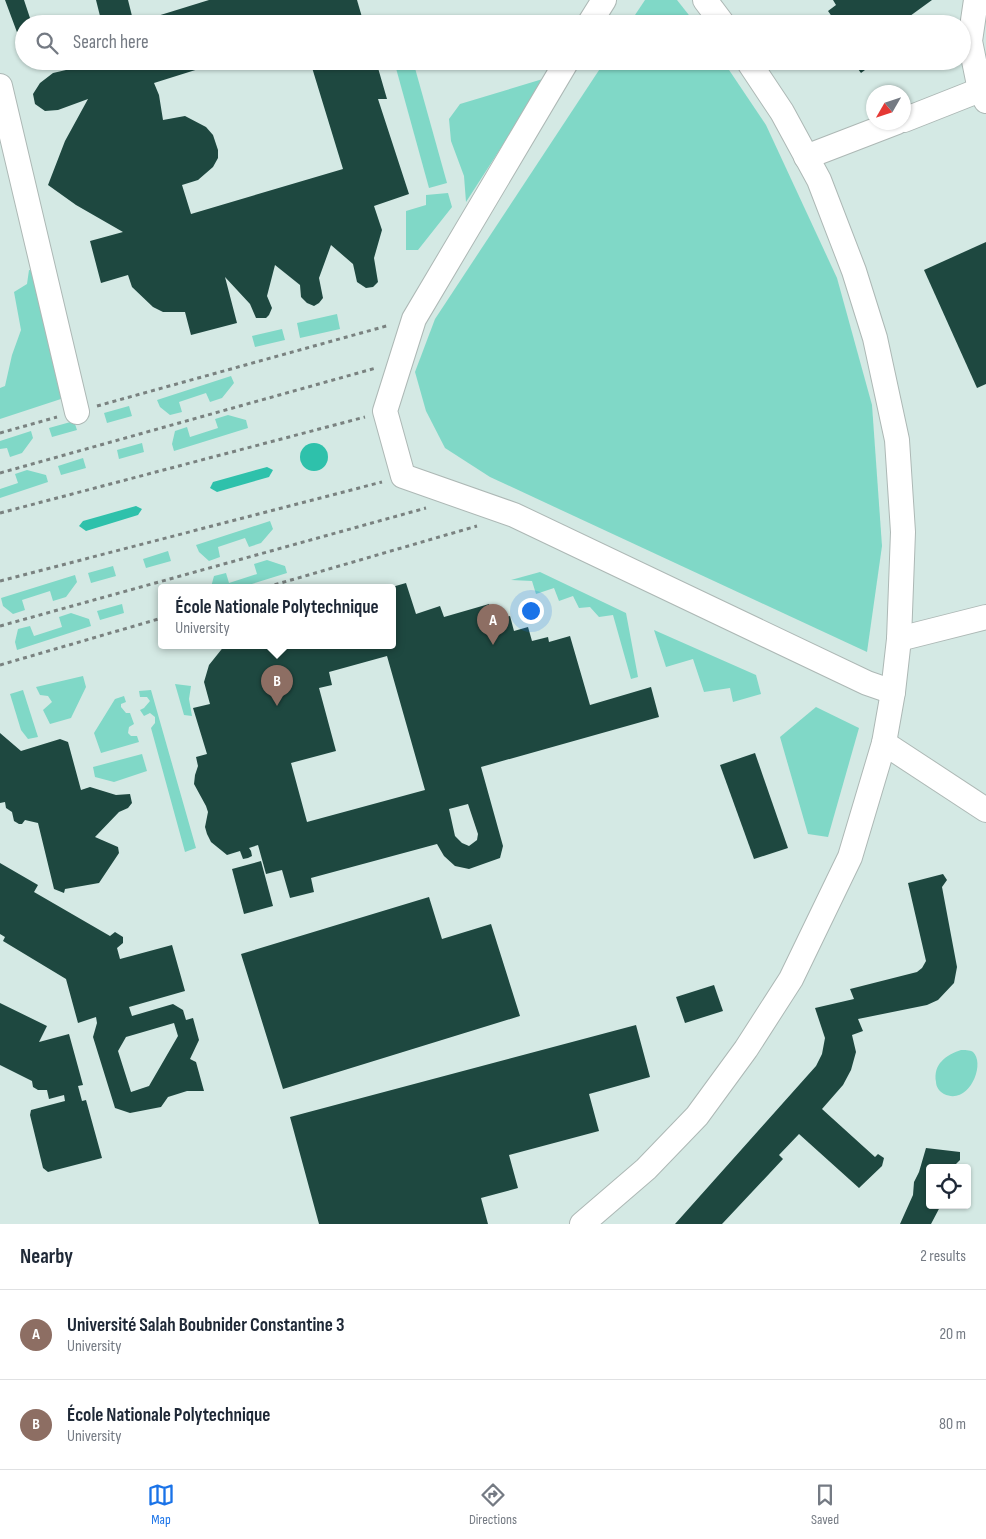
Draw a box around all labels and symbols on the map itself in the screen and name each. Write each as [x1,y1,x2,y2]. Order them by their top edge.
north arrow [866,85,911,130]
your location [518,598,544,624]
pin: A [477,604,509,645]
pin: B [261,665,293,706]

